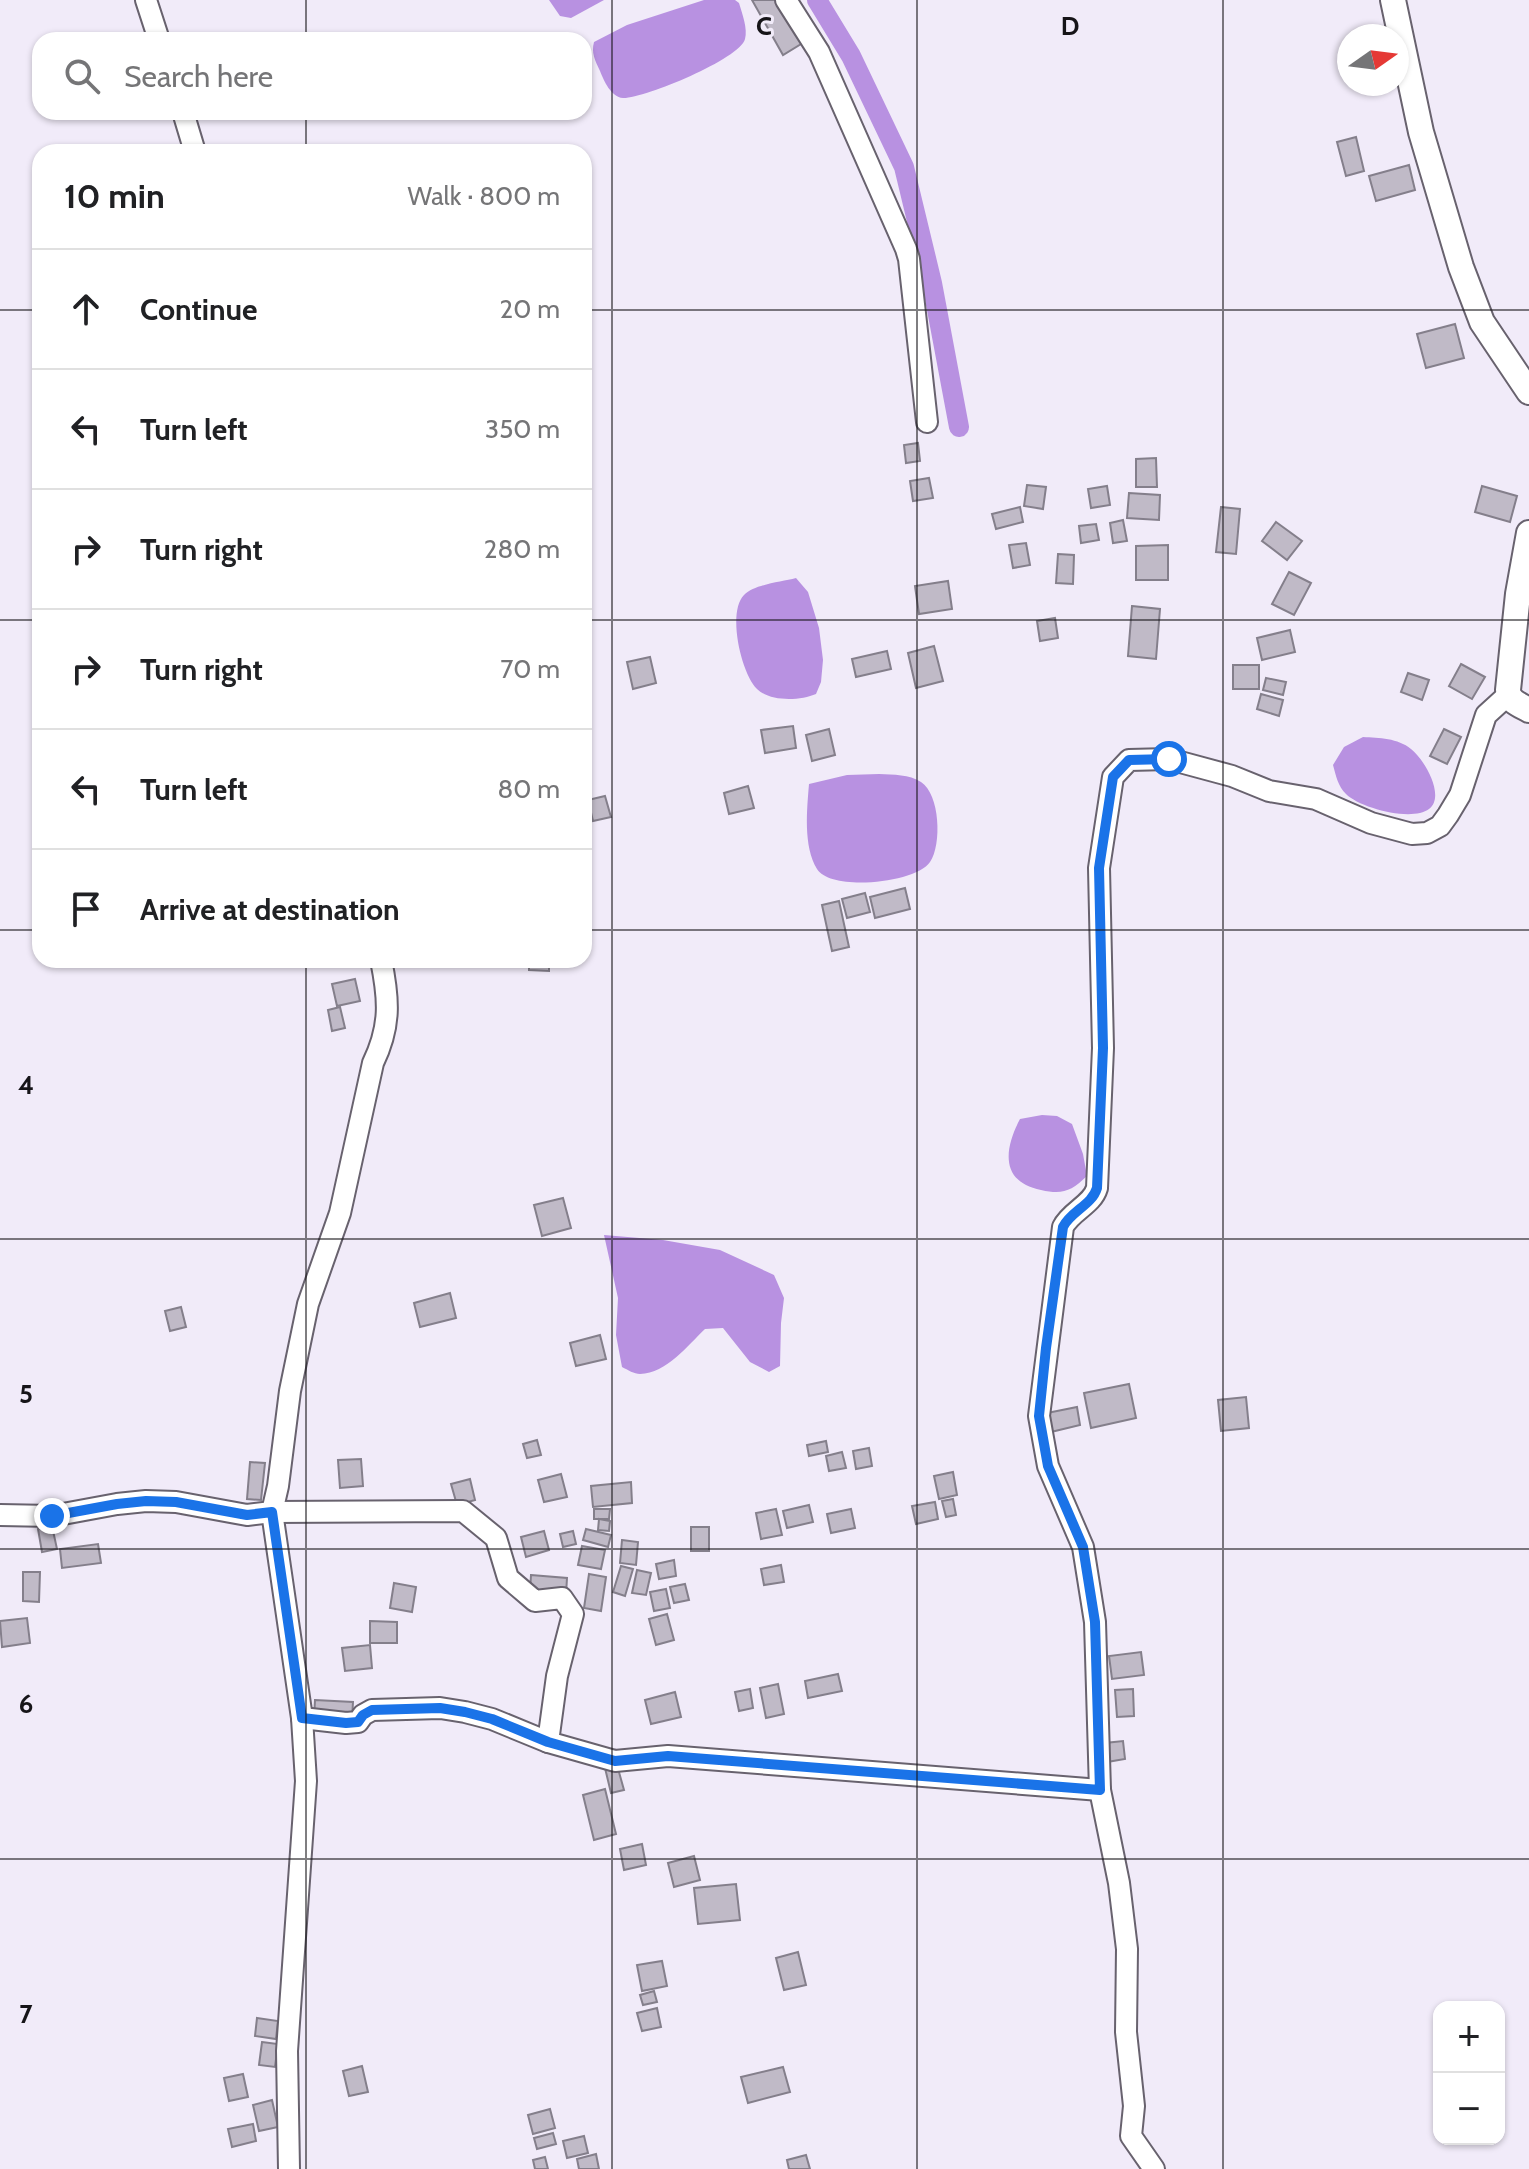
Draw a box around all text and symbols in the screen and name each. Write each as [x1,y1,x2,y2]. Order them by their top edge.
text: C [756,10,772,42]
text: D [1061,10,1079,42]
north arrow [1337,24,1409,96]
search box [32,32,592,120]
icon: search [60,54,104,98]
text: Search here [124,58,273,95]
text: 10 min [64,175,165,217]
text: Walk · 800 m [408,180,560,212]
icon: ahead [64,287,108,331]
text: Continue [140,291,257,328]
text: 20 m [500,293,560,325]
icon: left [64,407,108,451]
text: Turn left [140,411,248,448]
text: 350 m [485,413,560,445]
icon: right [64,527,108,571]
text: Turn right [140,531,263,568]
text: 280 m [484,533,560,565]
icon: right [64,647,108,691]
text: Turn right [140,651,263,688]
text: 70 m [500,653,560,685]
route start [1151,741,1187,777]
icon: left [64,767,108,811]
text: Turn left [140,771,248,808]
text: 80 m [497,773,560,805]
icon: arrive [64,887,108,931]
text: Arrive at destination [140,891,400,928]
text: 4 [18,1069,34,1101]
text: 5 [19,1378,33,1410]
route end [34,1498,70,1534]
text: 6 [19,1688,33,1720]
text: 7 [19,1998,33,2030]
map controls [1433,2001,1505,2145]
button: + [1433,2001,1505,2073]
button: − [1433,2073,1505,2145]

